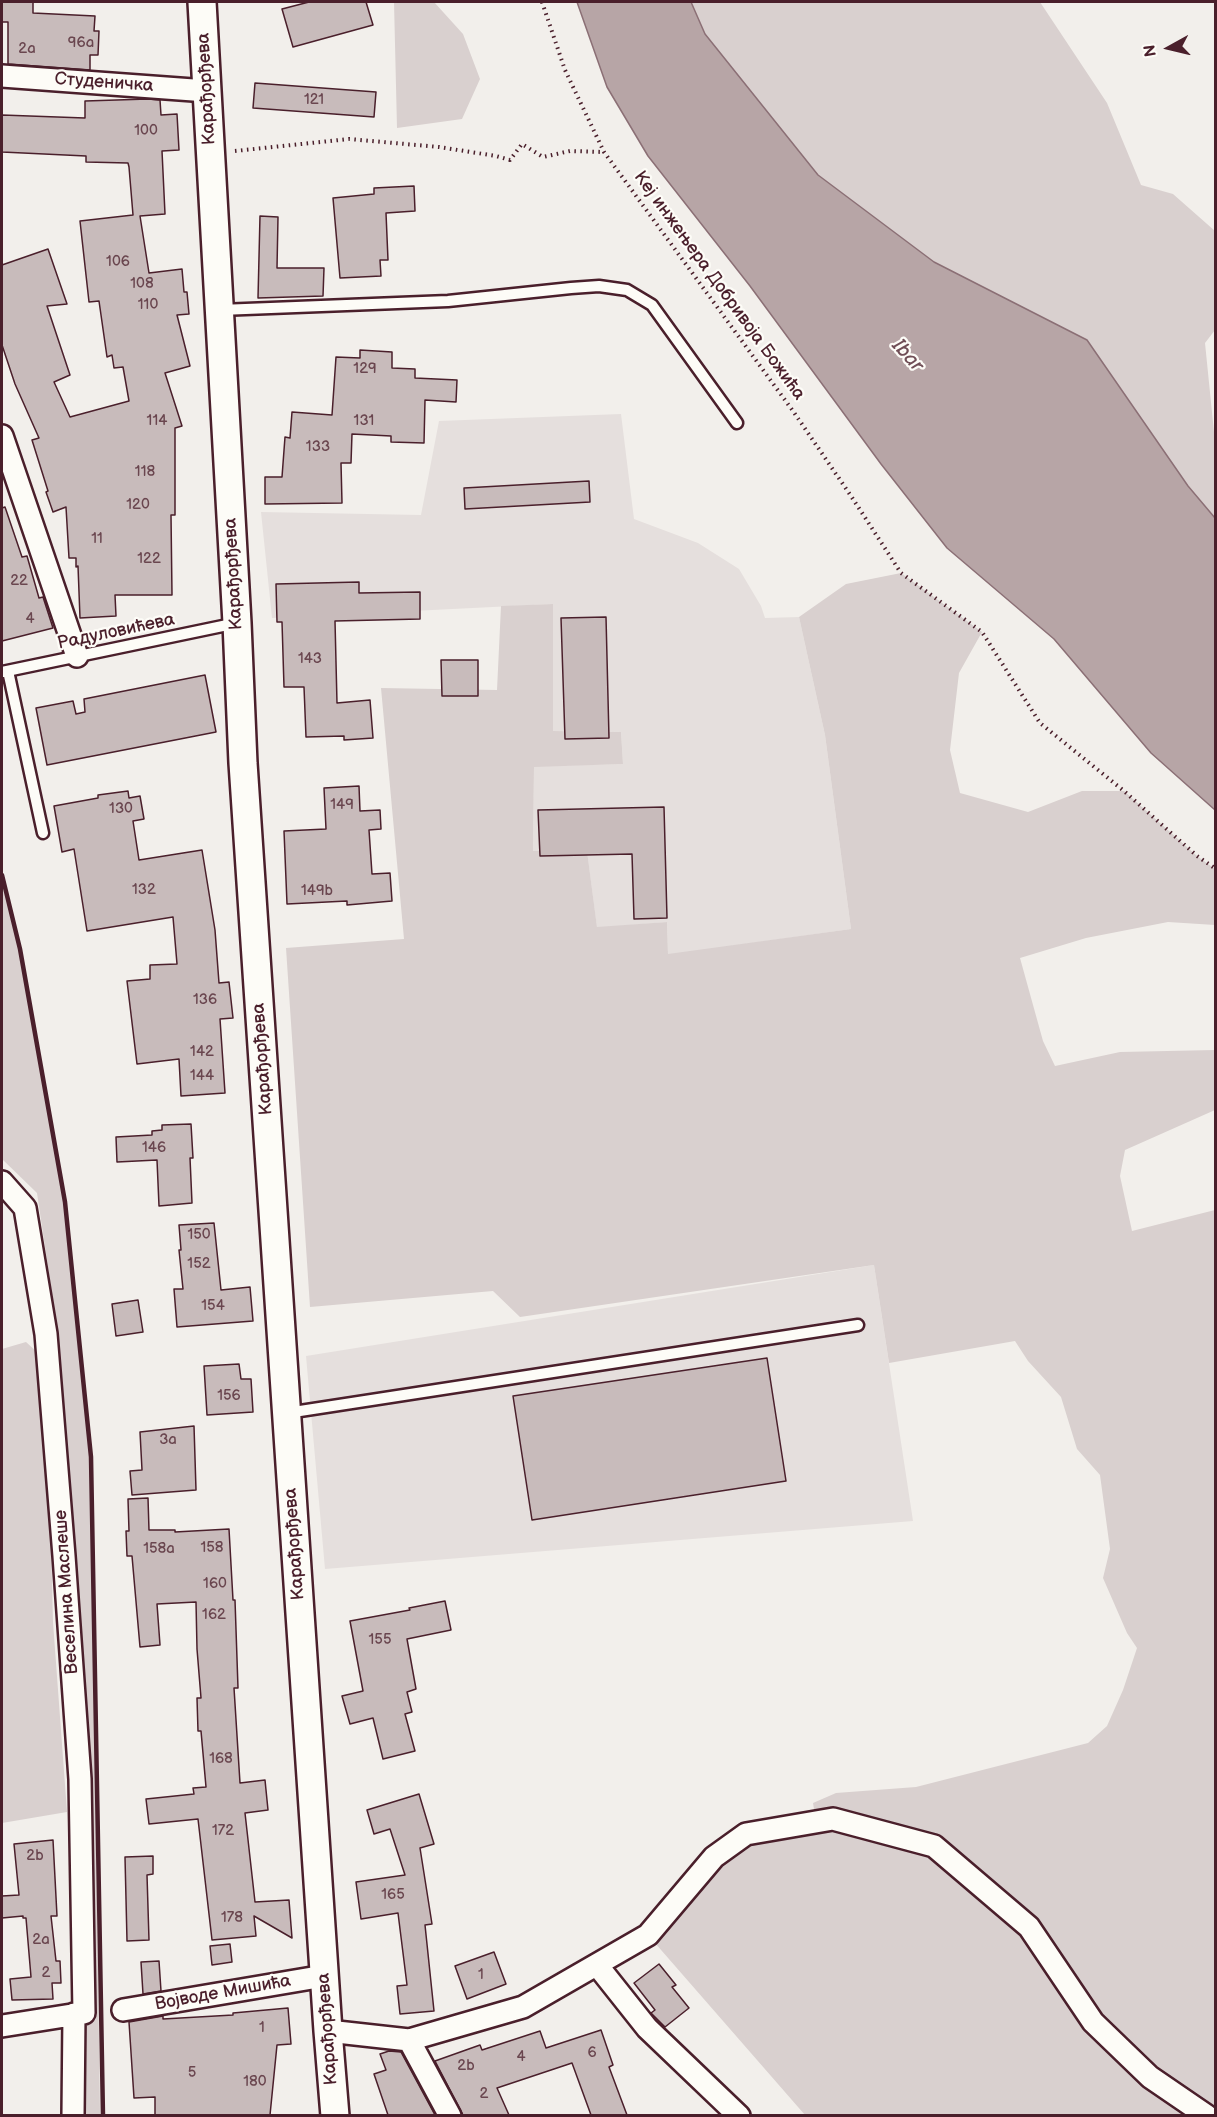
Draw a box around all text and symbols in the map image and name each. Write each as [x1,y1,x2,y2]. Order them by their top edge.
north arrow [1139,18,1199,78]
street label: Карађорђева [193,32,221,146]
house number: 96a [68,34,94,52]
house number: 2a [18,40,36,58]
text: N [1140,43,1161,58]
street label: Студеничка [54,69,154,97]
house number: 121 [304,91,324,109]
house number: 100 [134,122,158,140]
street label: Кеј инжењера Добривоја Божића [629,167,809,405]
house number: 106 [106,253,130,271]
house number: 108 [130,275,154,293]
house number: 110 [138,296,158,314]
water label: Ibar [886,335,928,377]
house number: 129 [353,360,377,378]
house number: 114 [147,412,167,430]
house number: 131 [354,412,374,430]
house number: 133 [306,438,330,456]
house number: 118 [135,463,155,481]
house number: 120 [126,496,150,514]
street label: Карађорђева [220,517,248,631]
house number: 11 [91,530,103,548]
house number: 122 [137,550,161,568]
house number: 22 [10,572,28,590]
street label: Радуловићева [55,609,177,655]
house number: 4 [25,610,35,628]
house number: 143 [298,650,322,668]
house number: 149 [330,796,354,814]
house number: 130 [109,800,133,818]
house number: 132 [132,881,156,899]
house number: 149b [301,882,333,900]
house number: 136 [193,991,217,1009]
street label: Карађорђева [248,1002,278,1116]
house number: 142 [190,1043,214,1061]
house number: 144 [190,1067,214,1085]
house number: 146 [142,1139,166,1157]
house number: 150 [187,1226,211,1244]
house number: 152 [187,1255,211,1273]
house number: 154 [201,1297,225,1315]
house number: 156 [217,1387,241,1405]
house number: 3a [159,1431,177,1449]
street label: Карађорђева [280,1487,310,1601]
street label: Веселина Маслеше [50,1509,84,1675]
house number: 158 [200,1539,224,1557]
house number: 158a [143,1540,175,1558]
house number: 160 [203,1575,227,1593]
house number: 162 [202,1606,226,1624]
house number: 155 [369,1631,391,1649]
house number: 168 [209,1750,233,1768]
house number: 172 [212,1822,234,1840]
house number: 2b [26,1847,44,1865]
house number: 165 [381,1886,405,1904]
house number: 178 [221,1909,243,1927]
house number: 2a [32,1931,50,1949]
house number: 2 [42,1964,50,1982]
house number: 1 [478,1966,484,1984]
street label: Војводе Мишића [153,1970,293,2016]
street label: Карађорђева [313,1972,343,2086]
house number: 1 [259,2019,265,2037]
house number: 6 [587,2044,597,2062]
house number: 4 [516,2048,526,2066]
house number: 2b [457,2057,475,2075]
house number: 5 [188,2064,196,2082]
house number: 180 [243,2073,267,2091]
house number: 2 [480,2085,488,2103]

